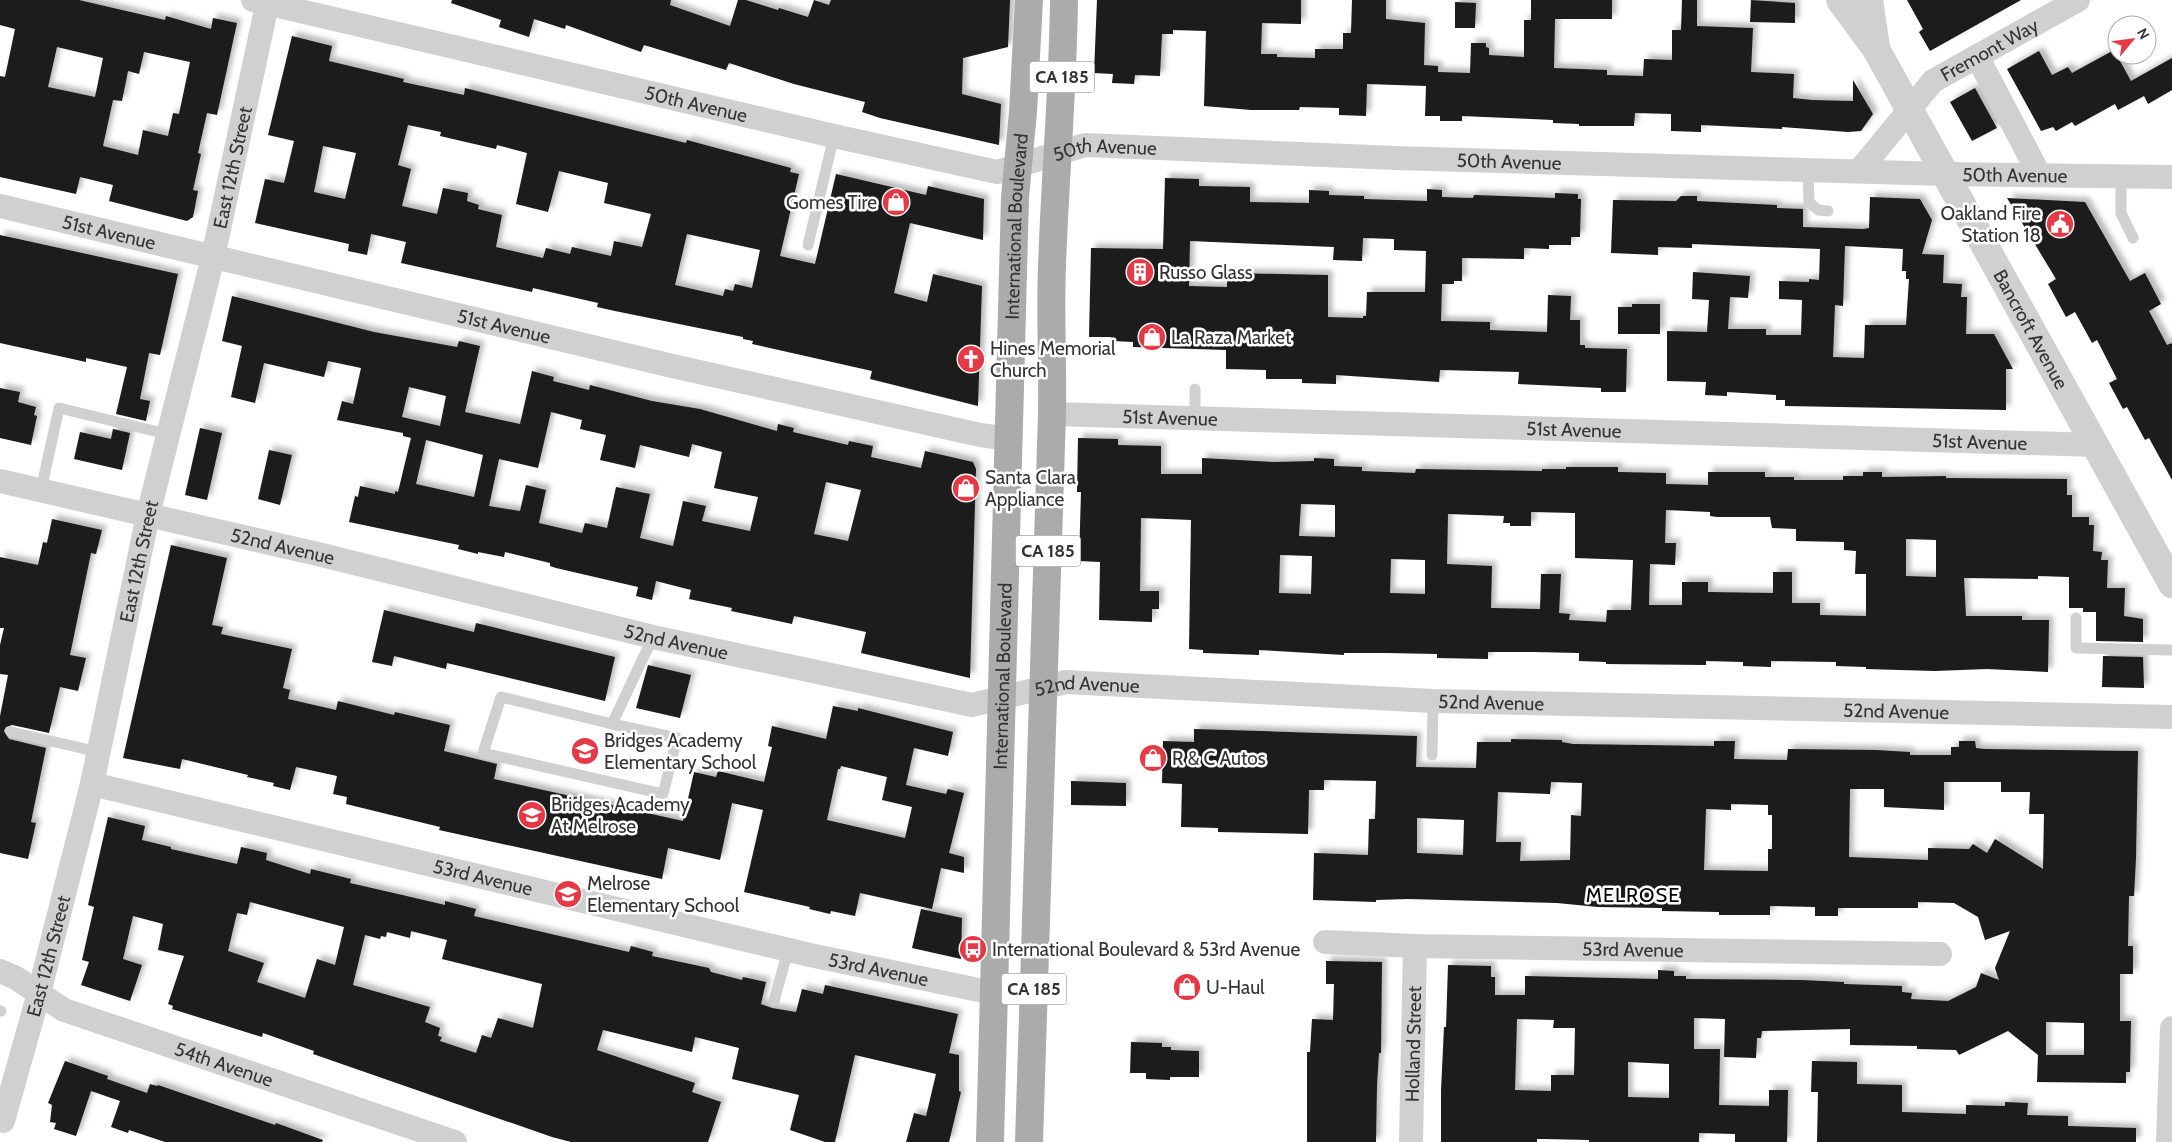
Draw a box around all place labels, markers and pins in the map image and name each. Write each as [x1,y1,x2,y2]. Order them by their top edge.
shop icon: Gomes Tire [881,187,911,217]
place label: Gomes Tire [786,191,877,214]
place label: Oakland Fire Station 18 [1941,202,2041,247]
public building icon: Oakland Fire Station 18 [2045,209,2075,239]
building icon: Russo Glass [1125,257,1155,287]
place label: Russo Glass [1159,261,1253,284]
shop icon: La Raza Market [1137,322,1167,352]
place label: La Raza Market [1171,326,1292,349]
place label: Hines Memorial Church [990,337,1116,382]
church icon: Hines Memorial Church [956,344,986,374]
place label: Santa Clara Appliance [985,466,1076,511]
shop icon: Santa Clara Appliance [951,473,981,503]
place label: Bridges Academy Elementary School [604,729,757,774]
school or university icon: Bridges Academy Elementary School [570,736,600,766]
shop icon: R & C Autos [1138,743,1168,773]
place label: R & C Autos [1172,747,1266,770]
place label: Bridges Academy At Melrose [551,793,690,838]
school or university icon: Bridges Academy At Melrose [517,800,547,830]
place label: Melrose Elementary School [587,872,740,917]
school or university icon: Melrose Elementary School [553,879,583,909]
bus stop icon: International Boulevard & 53rd Avenue [958,934,988,964]
place label: International Boulevard & 53rd Avenue [992,938,1300,961]
shop icon: U-Haul [1172,972,1202,1002]
place label: U-Haul [1206,976,1265,999]

